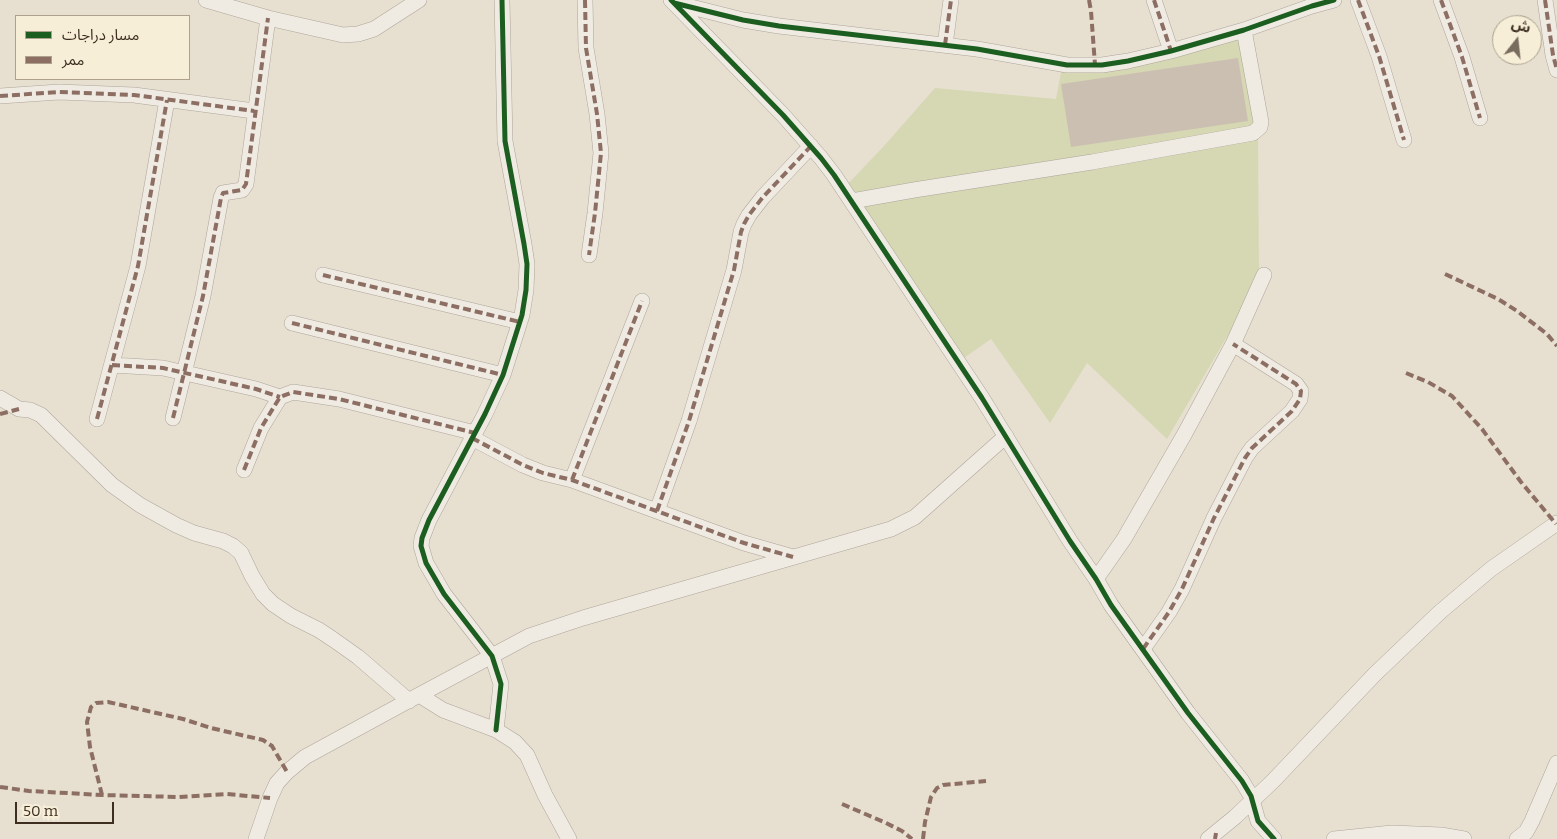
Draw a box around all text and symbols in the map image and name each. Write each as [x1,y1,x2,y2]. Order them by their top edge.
legend [15,15,190,80]
north arrow [1492,15,1542,65]
text: ش [1509,15,1533,37]
text: مسار دراجات [62,26,139,44]
text: ممر [62,51,85,69]
scale bar [18,792,116,824]
text: 50 m [23,802,58,820]

